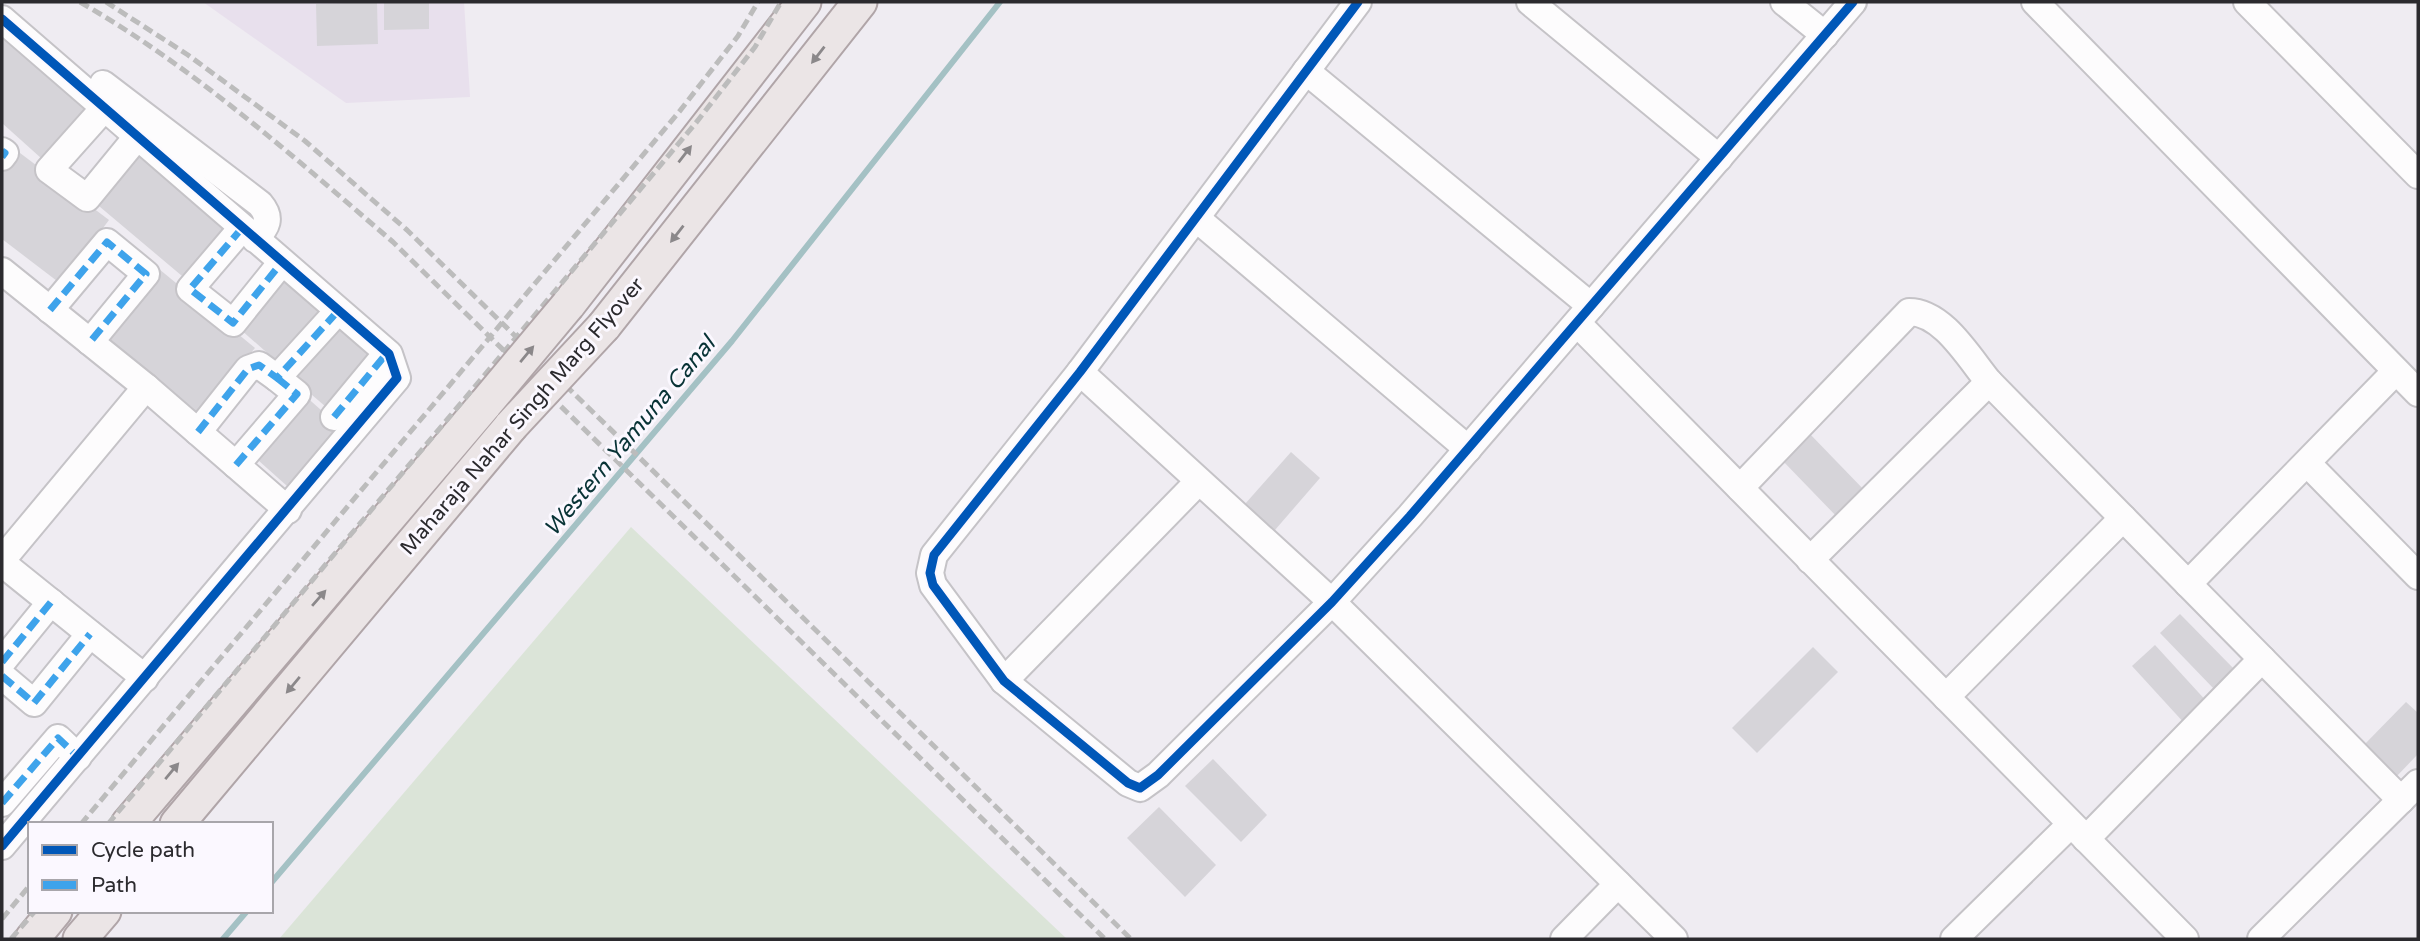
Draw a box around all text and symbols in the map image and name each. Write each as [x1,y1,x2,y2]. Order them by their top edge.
one-way arrow [810,46,825,64]
one-way arrow [678,146,693,164]
one-way arrow [670,225,684,243]
street label: Maharaja Nahar Singh Marg Flyover [395,273,650,560]
water label: Western Yamuna Canal [538,329,723,542]
one-way arrow [519,345,534,362]
one-way arrow [311,589,326,606]
one-way arrow [286,676,301,693]
one-way arrow [164,763,179,780]
legend [28,822,273,913]
text: Cycle path [91,838,195,863]
text: Path [91,873,137,898]

